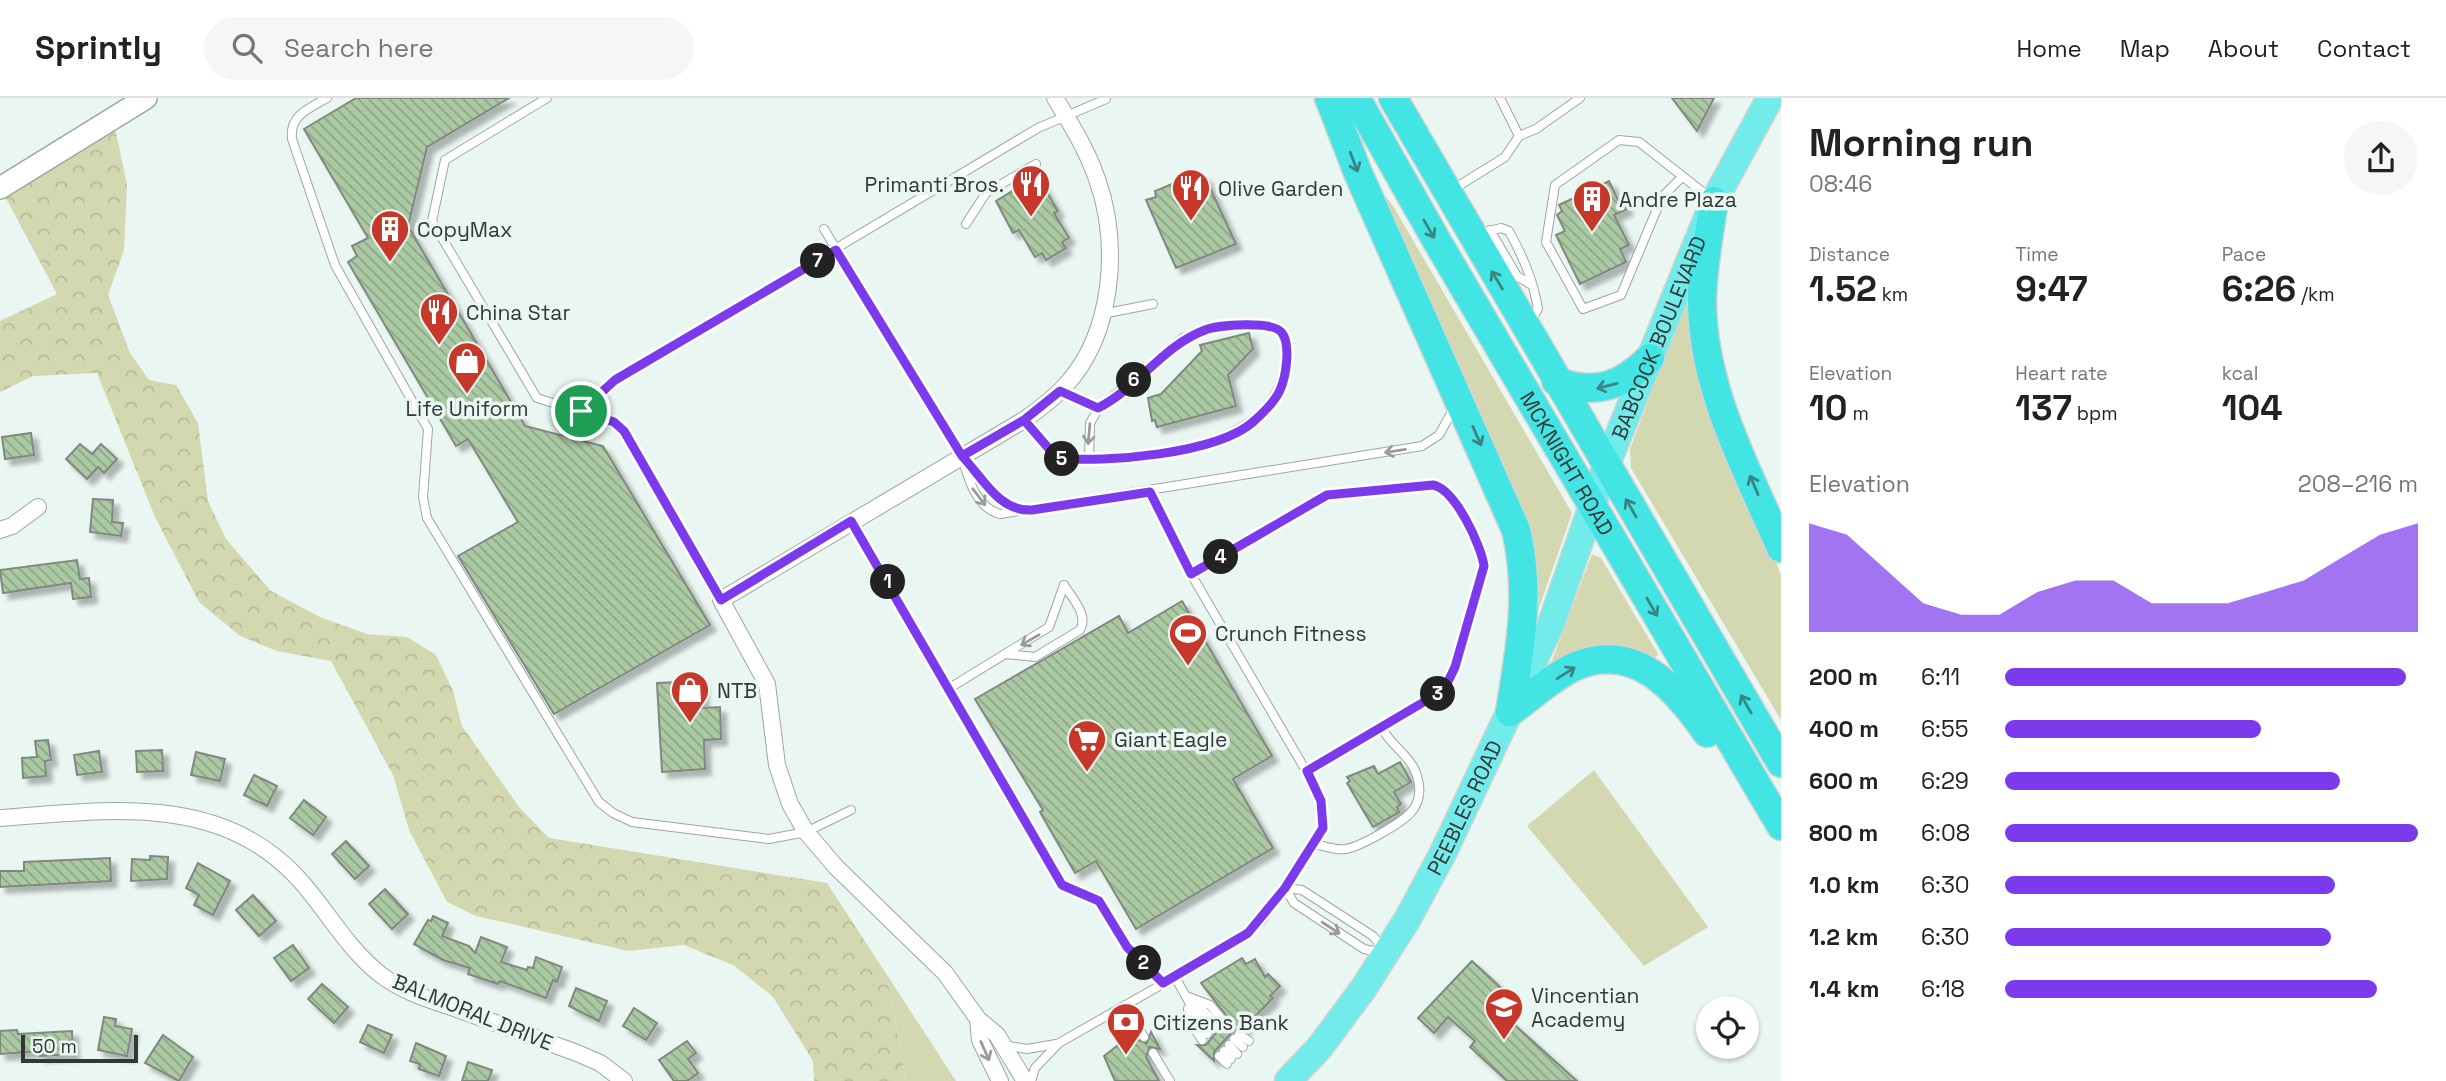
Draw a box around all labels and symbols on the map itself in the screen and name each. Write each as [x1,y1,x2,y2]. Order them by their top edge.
one-way arrow [1348,150,1361,172]
restaurant icon: Primanti Bros. [1010,163,1052,218]
restaurant icon: Olive Garden [1170,167,1212,222]
place label: Primanti Bros. [865,171,1004,198]
place label: Olive Garden [1218,175,1343,202]
building icon: Andre Plaza [1571,178,1613,233]
place label: Andre Plaza [1619,186,1737,213]
building icon: CopyMax [369,208,411,263]
place label: CopyMax [417,216,513,243]
one-way arrow [1423,218,1437,238]
street label: BABCOCK BOULEVARD [1605,232,1712,443]
pin: 7 [800,244,836,278]
one-way arrow [1490,271,1504,291]
restaurant icon: China Star [418,291,460,346]
place label: China Star [466,299,570,326]
shop icon: Life Uniform [446,340,488,395]
pin: 6 [1116,362,1152,398]
one-way arrow [1596,380,1619,393]
pin [551,381,611,441]
street label: MCKNIGHT ROAD [1515,386,1620,540]
place label: Life Uniform [406,395,528,422]
one-way arrow [1082,422,1095,445]
one-way arrow [1471,425,1484,446]
pin: 5 [1044,442,1080,476]
one-way arrow [1384,445,1407,458]
one-way arrow [1747,475,1760,496]
one-way arrow [972,487,986,506]
one-way arrow [1624,499,1638,519]
pin: 4 [1204,540,1238,574]
pin: 1 [870,564,906,600]
one-way arrow [1645,596,1659,616]
sports icon: Crunch Fitness [1167,612,1209,667]
place label: Crunch Fitness [1215,620,1367,647]
one-way arrow [1020,633,1040,647]
one-way arrow [1555,665,1575,679]
shop icon: NTB [669,669,711,724]
pin: 3 [1420,676,1456,712]
place label: NTB [717,677,757,704]
one-way arrow [1739,695,1753,715]
supermarket icon: Giant Eagle [1066,718,1108,773]
place label: Giant Eagle [1114,726,1227,753]
street label: PEEBLES ROAD [1420,736,1508,880]
one-way arrow [1321,921,1341,935]
pin: 2 [1126,946,1162,980]
street label: BALMORAL DRIVE [389,968,557,1056]
place label: Vincentian Academy [1531,982,1639,1033]
school or university icon: Vincentian Academy [1483,986,1525,1041]
bank icon: Citizens Bank [1105,1001,1147,1056]
place label: Citizens Bank [1153,1009,1289,1036]
scale bar [21,1032,138,1064]
one-way arrow [979,1040,992,1062]

